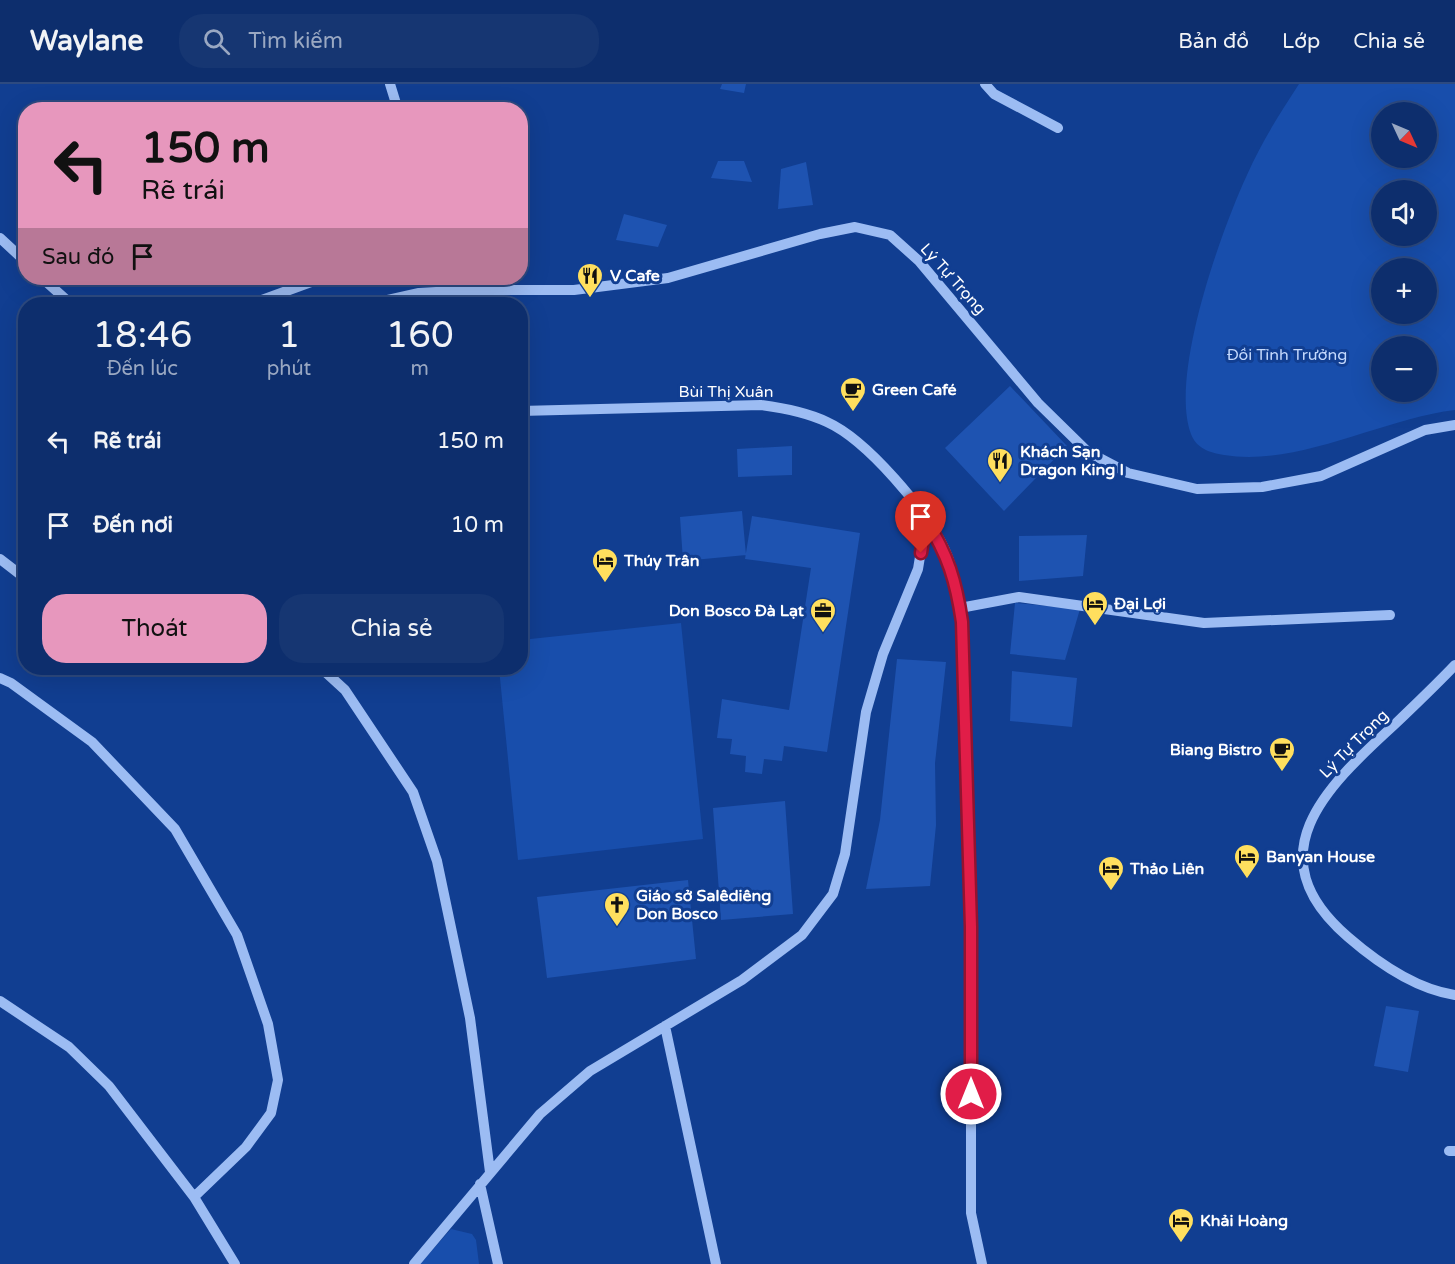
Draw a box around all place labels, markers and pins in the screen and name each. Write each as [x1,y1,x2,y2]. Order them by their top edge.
restaurant icon: V Cafe [575,261,605,299]
place label: V Cafe [610,266,660,286]
cafe icon: Green Café [838,375,868,413]
place label: Green Café [872,380,957,400]
place label: Khách Sạn Dragon King I [1020,442,1124,480]
restaurant icon: Khách Sạn Dragon King I [985,446,1015,484]
pin [895,491,946,553]
hotel icon: Thúy Trân [590,546,620,584]
place label: Thúy Trân [623,551,699,571]
hotel icon: Đại Lợi [1080,589,1110,627]
place label: Đại Lợi [1113,594,1166,614]
office icon: Don Bosco Đà Lạt [808,596,838,634]
place label: Don Bosco Đà Lạt [669,601,805,621]
cafe icon: Biang Bistro [1267,735,1297,773]
place label: Biang Bistro [1170,740,1262,760]
hotel icon: Banyan House [1232,842,1262,880]
place label: Banyan House [1266,847,1375,867]
hotel icon: Thảo Liên [1096,854,1126,892]
place label: Thảo Liên [1129,859,1204,879]
place label: Giáo sở Salêdiêng Don Bosco [636,886,771,924]
church icon: Giáo sở Salêdiêng Don Bosco [602,890,632,928]
hotel icon: Khải Hoàng [1166,1206,1196,1244]
place label: Khải Hoàng [1200,1211,1288,1231]

